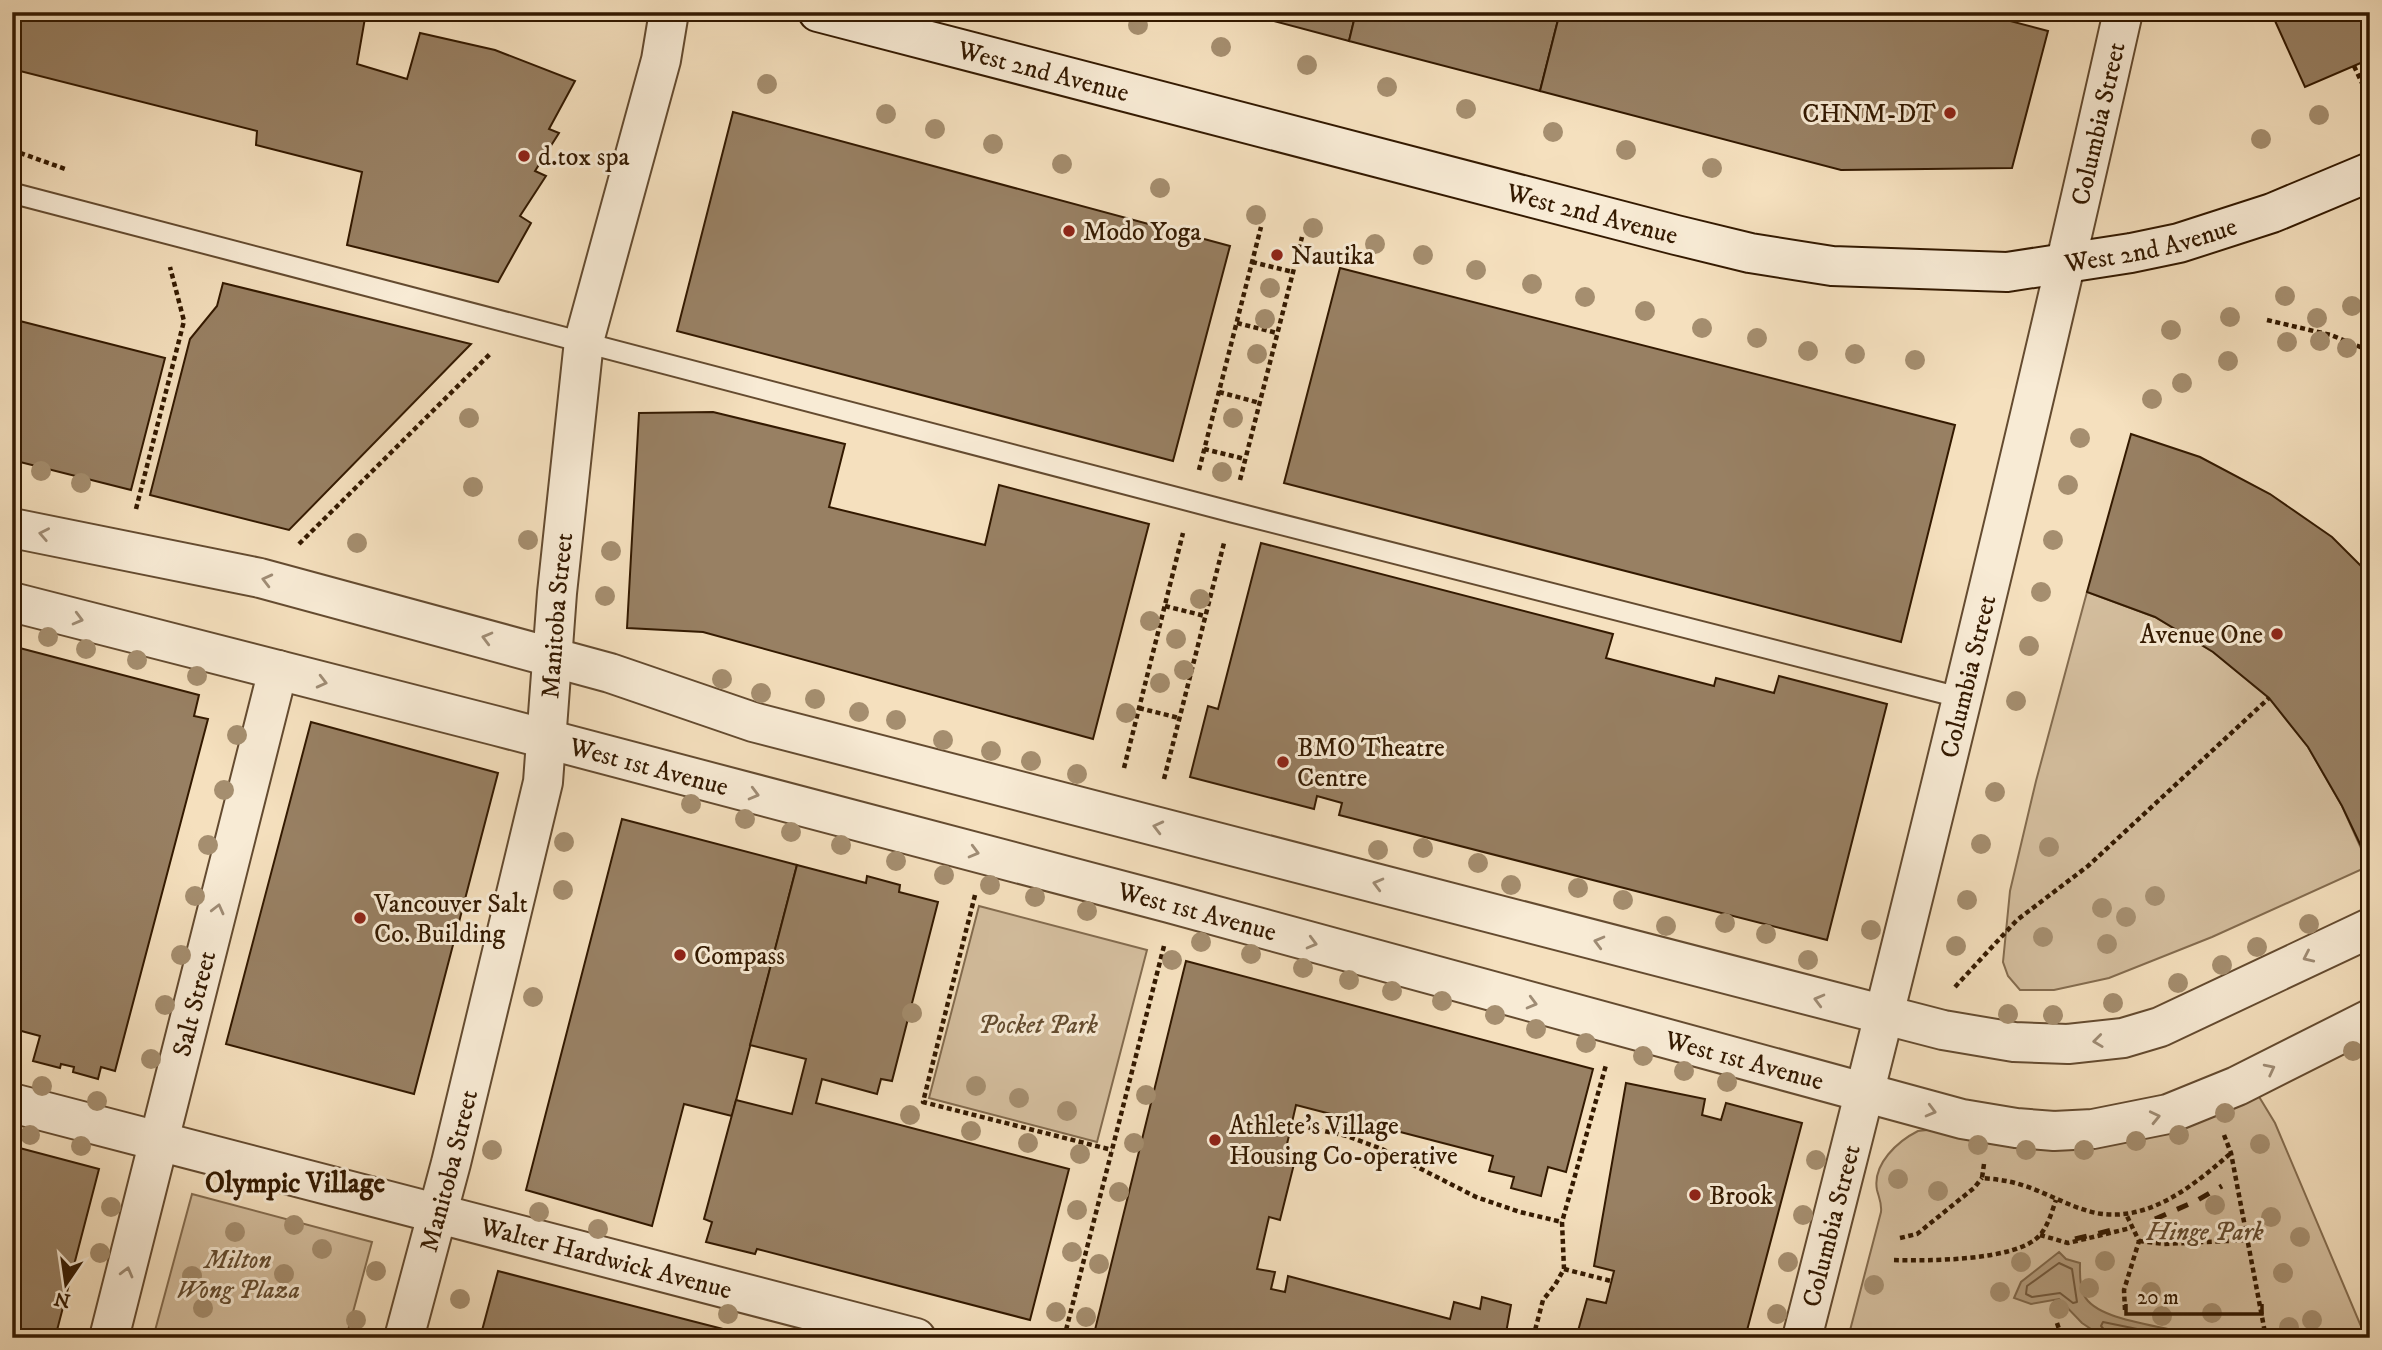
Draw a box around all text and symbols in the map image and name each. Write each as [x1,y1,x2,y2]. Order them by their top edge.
street label: West 2nd Avenue [953,34,1132,110]
street label: Columbia Street [2064,39,2134,209]
place label: CHNM-DT [1802,98,1936,131]
marker: CHNM-DT [1942,105,1958,121]
place label: d.tox spa [538,141,629,174]
marker: d.tox spa [516,148,532,164]
street label: West 2nd Avenue [1502,176,1681,253]
street label: West 2nd Avenue [2061,210,2241,281]
place label: Modo Yoga [1083,216,1201,249]
marker: Modo Yoga [1061,223,1077,239]
place label: Nautika [1291,240,1374,273]
marker: Nautika [1269,247,1285,263]
one-way arrow [38,528,50,543]
street label: Manitoba Street [534,531,581,700]
one-way arrow [261,574,273,588]
street label: Columbia Street [1933,592,2004,762]
one-way arrow [72,611,84,625]
place label: Avenue One [2140,619,2263,652]
marker: Avenue One [2269,626,2285,642]
one-way arrow [481,632,493,646]
one-way arrow [316,674,328,688]
street label: West 1st Avenue [565,731,732,804]
place label: BMO Theatre Centre [1297,732,1445,795]
marker: BMO Theatre Centre [1275,754,1291,770]
one-way arrow [748,786,760,800]
one-way arrow [1153,821,1165,835]
one-way arrow [968,844,980,858]
street label: West 1st Avenue [1113,875,1280,950]
one-way arrow [1373,878,1385,892]
place label: Vancouver Salt Co. Building [373,888,528,951]
one-way arrow [210,903,224,915]
marker: Vancouver Salt Co. Building [352,910,368,926]
one-way arrow [1306,934,1318,949]
one-way arrow [1593,936,1605,950]
place label: Compass [694,940,785,973]
marker: Compass [672,947,688,963]
street label: Salt Street [166,948,224,1060]
one-way arrow [2303,949,2315,963]
one-way arrow [1813,993,1825,1008]
one-way arrow [1525,994,1537,1009]
park label: Pocket Park [978,1009,1098,1042]
street label: West 1st Avenue [1660,1024,1827,1099]
one-way arrow [2092,1033,2104,1048]
one-way arrow [2263,1064,2275,1077]
street label: Manitoba Street [413,1087,486,1256]
one-way arrow [1925,1103,1937,1117]
place label: Athlete's Village Housing Co-operative [1229,1110,1458,1173]
one-way arrow [2149,1111,2161,1125]
marker: Athlete's Village Housing Co-operative [1207,1132,1223,1148]
street label: Columbia Street [1796,1141,1869,1311]
district label: Olympic Village [205,1166,385,1201]
place label: Brook [1709,1180,1773,1213]
marker: Brook [1687,1187,1703,1203]
street label: Walter Hardwick Avenue [476,1210,735,1307]
park label: Hinge Park [2145,1216,2264,1249]
park label: Milton Wong Plaza [176,1244,300,1307]
north arrow [32,1248,102,1318]
one-way arrow [119,1266,133,1278]
scale bar [2126,1273,2263,1317]
text: 20 m [2137,1285,2179,1311]
text: N [52,1286,73,1312]

